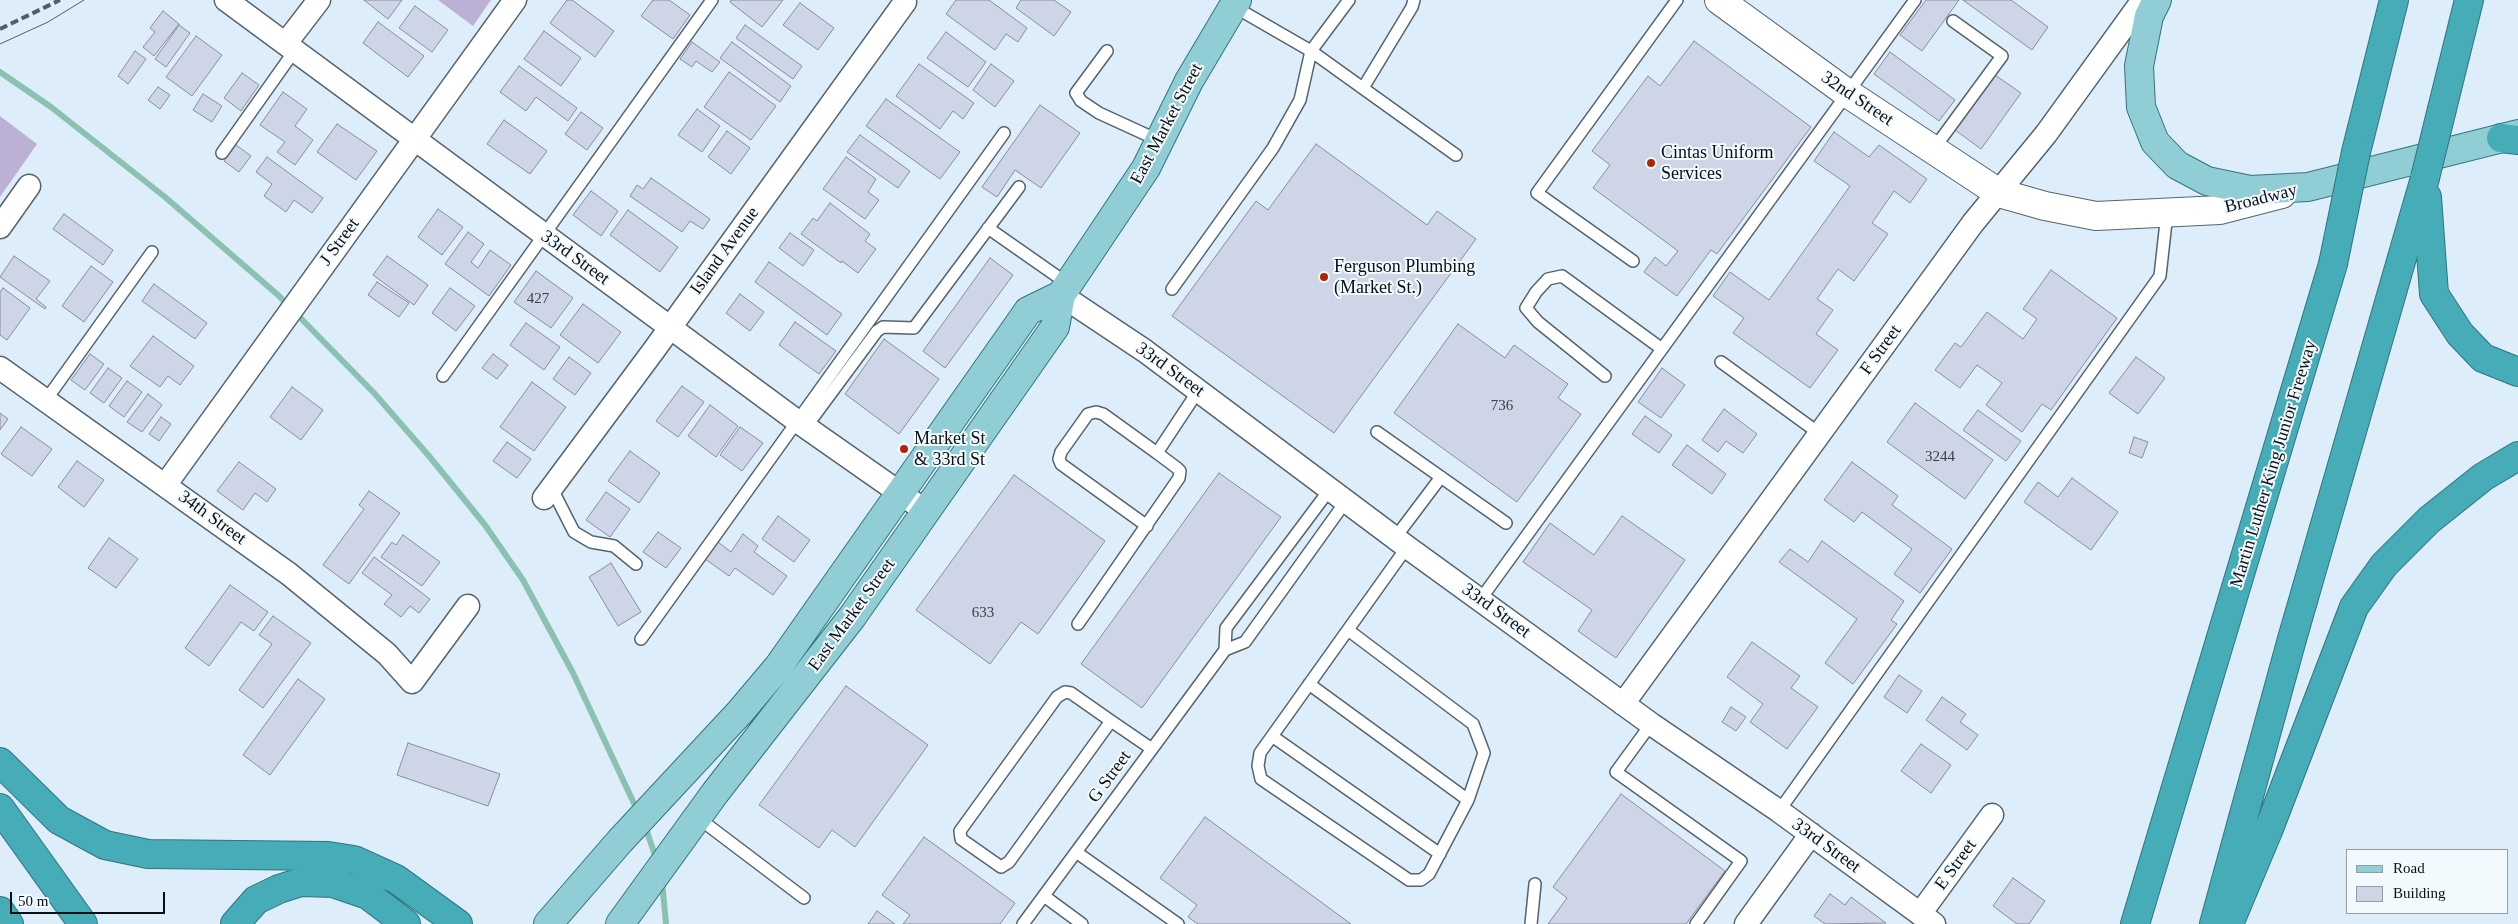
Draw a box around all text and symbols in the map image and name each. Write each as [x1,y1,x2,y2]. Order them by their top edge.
street label: East Market Street [1126,60,1208,188]
street label: 32nd Street [1817,67,1897,131]
place label: Cintas Uniform Services [1661,142,1773,184]
marker: Cintas Uniform Services [1645,157,1657,169]
street label: Broadway [2222,180,2300,218]
street label: Island Avenue [686,203,764,299]
street label: J Street [316,214,364,270]
street label: 33rd Street [537,226,613,290]
place label: Ferguson Plumbing (Market St.) [1334,256,1475,298]
marker: Ferguson Plumbing (Market St.) [1318,271,1330,283]
house number: 427 [527,290,549,308]
street label: F Street [1856,321,1906,379]
street label: 33rd Street [1132,338,1208,402]
street label: Martin Luther King Junior Freeway [2226,338,2322,590]
house number: 736 [1491,397,1513,415]
place label: Market St & 33rd St [914,428,985,470]
marker: Market St & 33rd St [898,443,910,455]
house number: 3244 [1925,448,1955,466]
street label: 34th Street [174,486,250,550]
street label: East Market Street [804,554,900,676]
street label: 33rd Street [1458,579,1534,643]
house number: 633 [972,604,994,622]
street label: G Street [1084,747,1136,807]
street label: 33rd Street [1788,814,1864,878]
street label: E Street [1930,835,1982,895]
legend [2346,849,2508,914]
text: Road [2393,860,2425,876]
scale bar [12,882,168,914]
text: Building [2393,885,2446,901]
text: 50 m [18,893,48,909]

